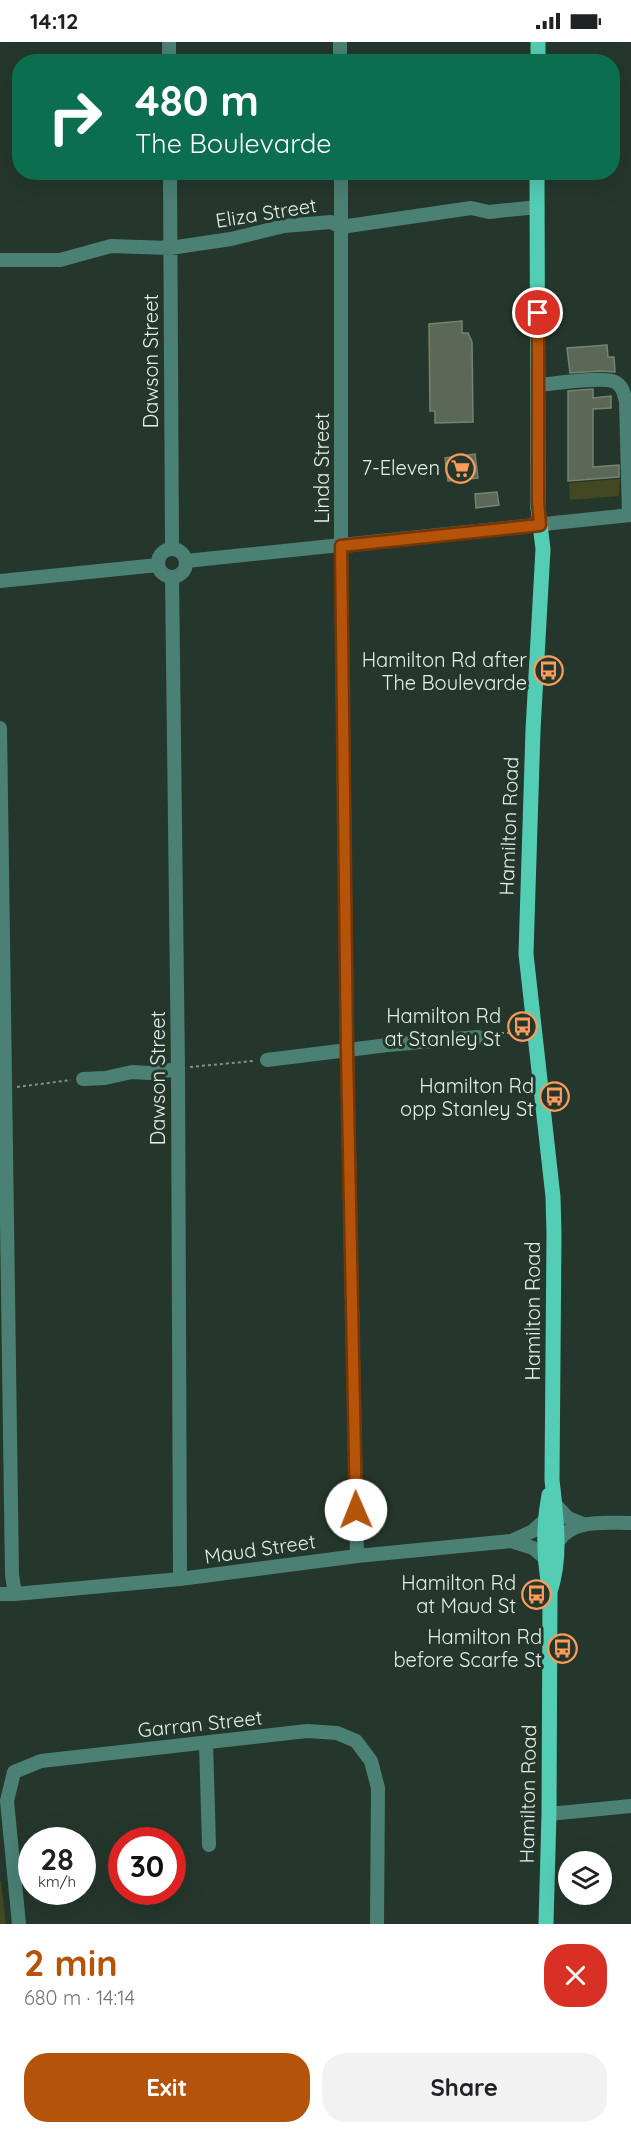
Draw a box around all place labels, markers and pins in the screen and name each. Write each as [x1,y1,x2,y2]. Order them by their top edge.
pin [512,287,563,338]
supermarket icon: 7-Eleven [445,452,477,484]
place label: 7-Eleven [362,455,440,480]
place label: Hamilton Rd after The Boulevarde [362,647,527,695]
bus stop icon: Hamilton Rd after The Boulevarde [532,655,564,687]
place label: Hamilton Rd at Stanley St [385,1003,501,1051]
bus stop icon: Hamilton Rd at Stanley St [506,1011,538,1043]
place label: Hamilton Rd opp Stanley St [400,1073,534,1121]
bus stop icon: Hamilton Rd opp Stanley St [539,1081,571,1113]
place label: Hamilton Rd at Maud St [401,1570,516,1618]
bus stop icon: Hamilton Rd at Maud St [521,1579,553,1611]
place label: Hamilton Rd before Scarfe St [393,1624,542,1672]
bus stop icon: Hamilton Rd before Scarfe St [547,1633,579,1665]

